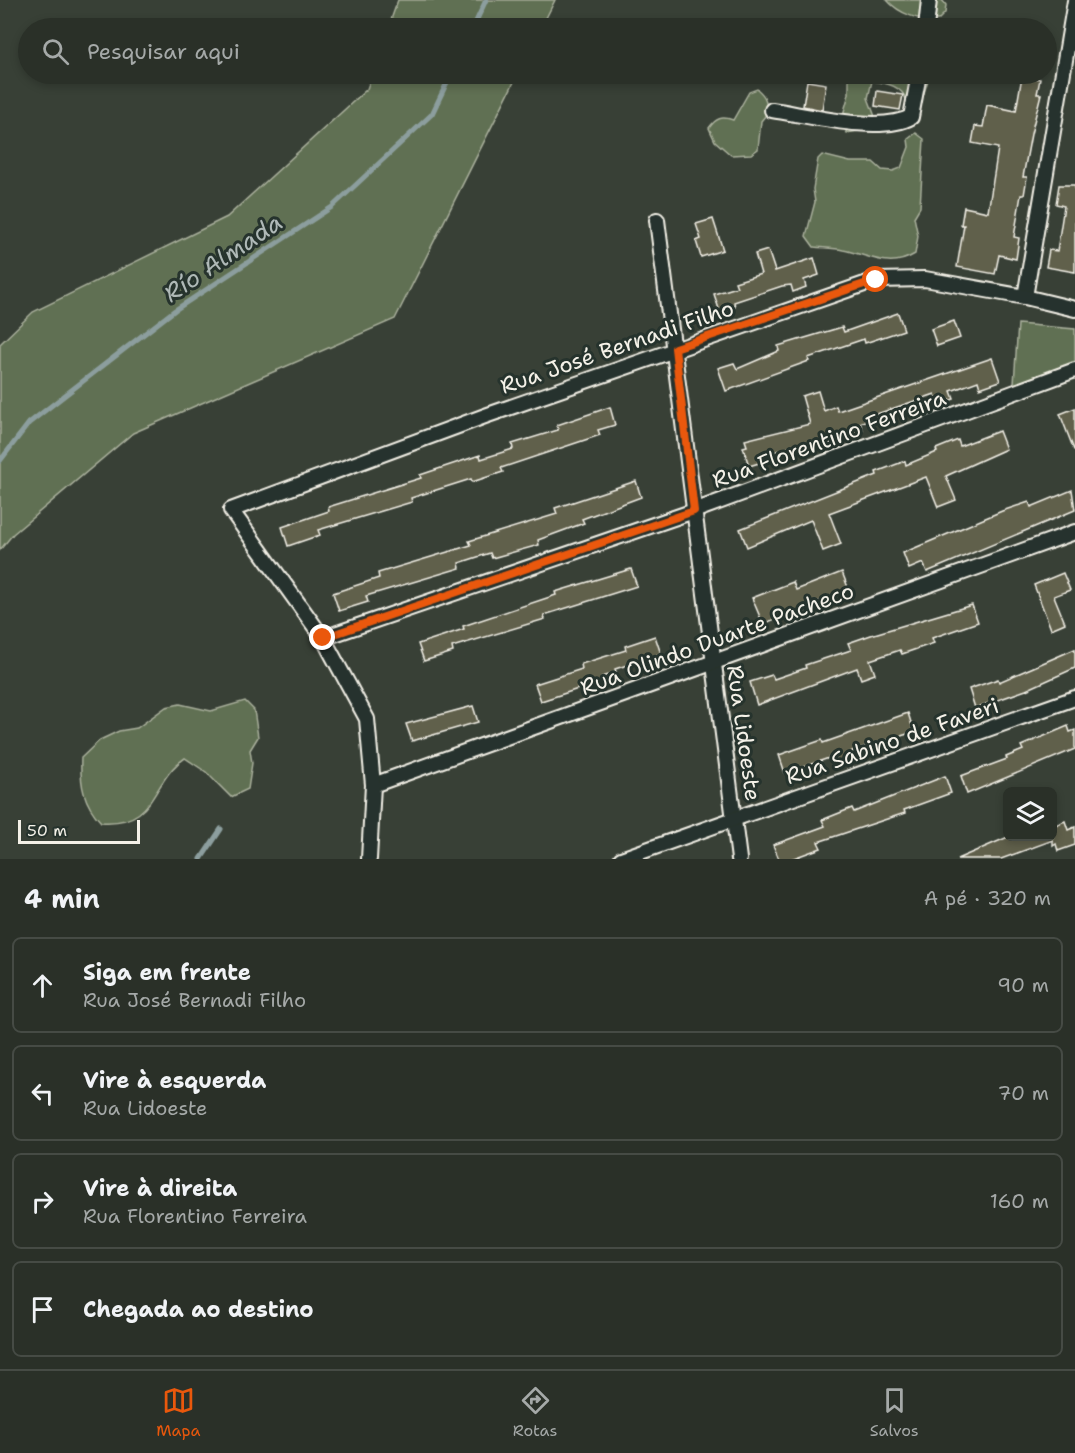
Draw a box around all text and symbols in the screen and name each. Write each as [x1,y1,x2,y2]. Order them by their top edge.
search box [18,18,1057,84]
icon: search [39,35,72,68]
text: Pesquisar aqui [87,37,240,66]
water label: Río Almada [157,206,289,310]
route start [862,266,888,292]
street label: Rua José Bernadi Filho [496,293,738,401]
street label: Rua Florentino Ferreira [708,383,950,495]
street label: Rua Olindo Duarte Pacheco [576,576,858,702]
route end [309,624,335,650]
street label: Rua Lidoeste [720,663,768,803]
street label: Rua Sabino de Faveri [781,691,1003,791]
map controls [1003,787,1057,841]
button: layers [1003,787,1057,841]
scale bar [18,817,140,844]
text: 50 m [27,820,67,841]
text: 4 min [24,881,100,916]
text: A pé · 320 m [924,885,1051,911]
text: Siga em frente [83,958,251,987]
icon: ahead [26,969,59,1002]
text: 90 m [997,972,1049,998]
text: Rua José Bernadi Filho [83,987,306,1013]
text: Vire à esquerda [83,1066,266,1095]
icon: left [26,1077,59,1110]
text: 70 m [997,1080,1049,1106]
text: Rua Lidoeste [83,1095,207,1121]
text: Vire à direita [83,1174,237,1203]
icon: right [26,1185,59,1218]
text: 160 m [990,1188,1049,1214]
text: Rua Florentino Ferreira [83,1203,307,1229]
icon: arrive [26,1293,59,1326]
text: Chegada ao destino [83,1295,314,1324]
tab: Mapa [156,1384,200,1441]
tab: Rotas [513,1384,557,1441]
tab: Salvos [870,1384,919,1441]

